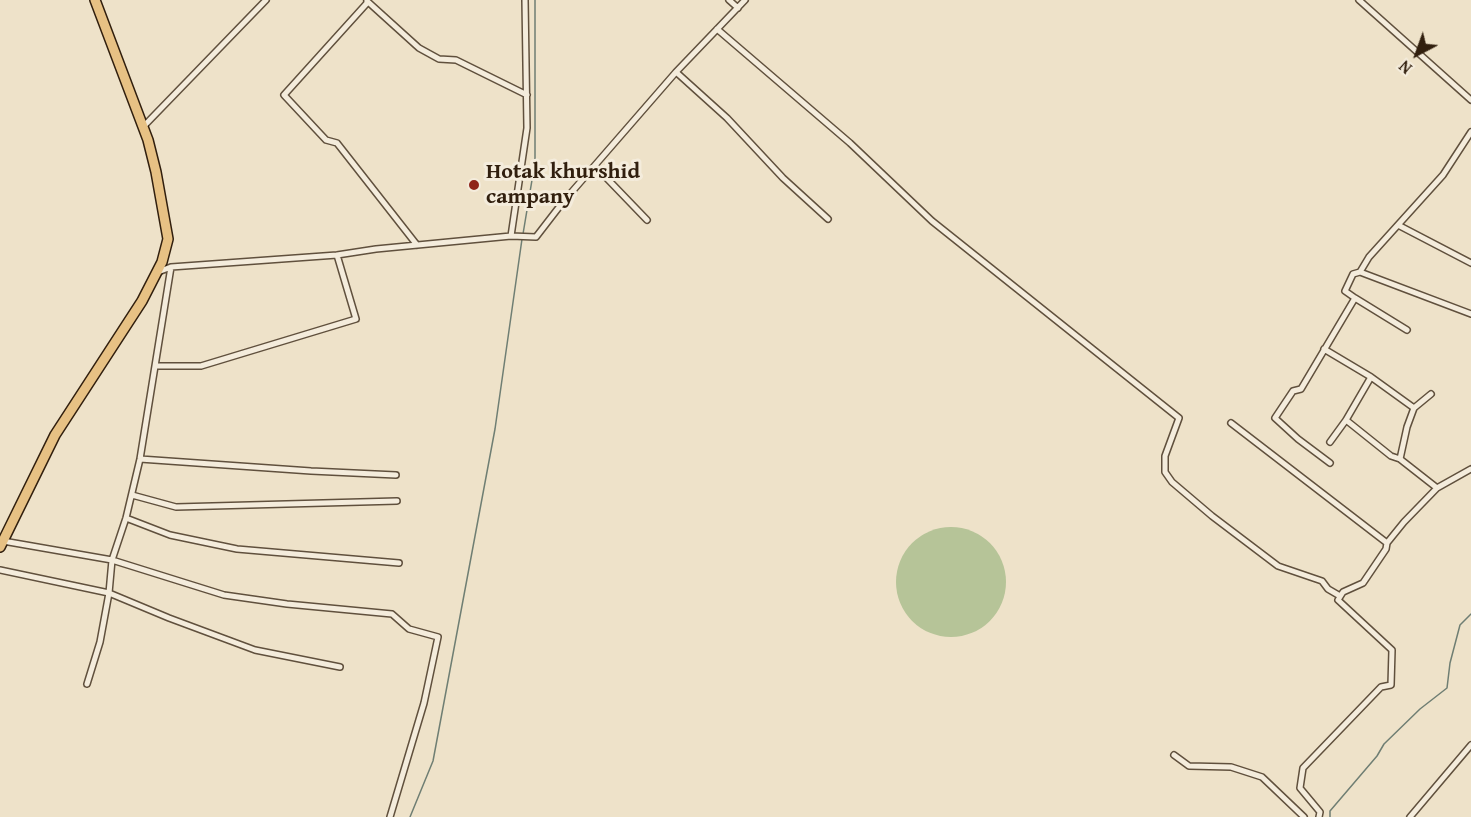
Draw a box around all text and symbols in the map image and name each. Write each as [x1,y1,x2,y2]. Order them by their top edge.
north arrow [1387,24,1447,84]
text: N [1393,55,1417,80]
place label: Hotak khurshid campany [486,159,640,210]
marker: Hotak khurshid campany [467,178,481,192]

